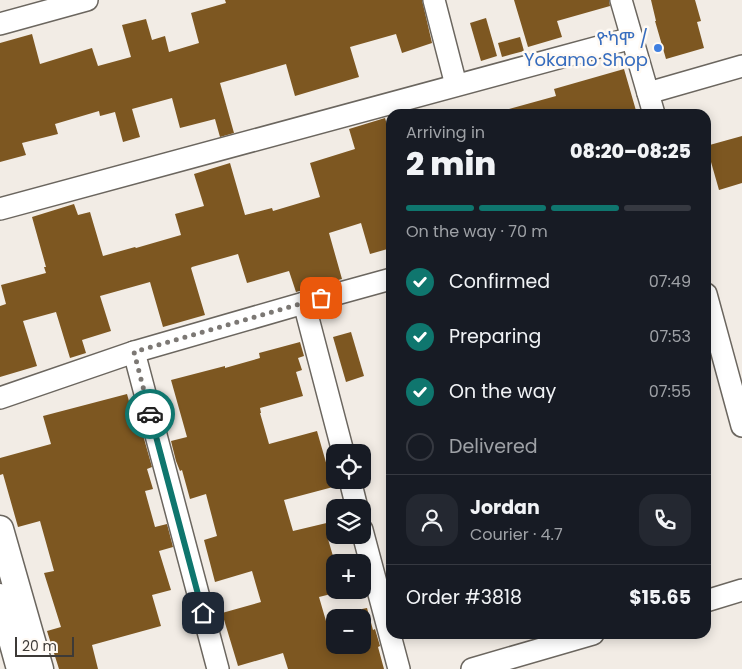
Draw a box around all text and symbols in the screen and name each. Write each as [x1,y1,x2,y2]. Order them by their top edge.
place label: ዮካሞ / Yokamo Shop [524,26,648,72]
marker: ዮካሞ / Yokamo Shop [652,42,664,54]
text: Arriving in [406,121,485,144]
text: 08:20–08:25 [570,138,691,165]
text: 2 min [406,141,496,186]
text: On the way · 70 m [406,220,548,243]
icon: check [406,268,434,296]
text: Confirmed [449,268,550,295]
text: 07:49 [649,270,691,293]
pin [300,277,342,319]
icon: bag [307,284,335,312]
icon: check [406,323,434,351]
text: Preparing [449,323,541,350]
text: 07:53 [649,325,691,348]
icon: check [406,378,434,406]
text: On the way [449,378,556,405]
text: 07:55 [649,380,691,403]
courier [125,389,175,439]
icon: car [136,400,164,428]
text: Delivered [449,433,538,460]
map controls [326,444,371,654]
button: locate [326,444,371,489]
button: person [406,494,458,546]
text: Jordan [470,494,540,521]
button: phone [639,494,691,546]
button: layers [326,499,371,544]
text: Courier · 4.7 [470,523,563,546]
button: + [326,554,371,599]
text: Order #3818 [406,584,522,611]
text: $15.65 [629,584,691,611]
pin [182,592,224,634]
icon: home [189,599,217,627]
button: − [326,609,371,654]
scale bar [15,634,74,657]
text: 20 m [22,636,57,656]

